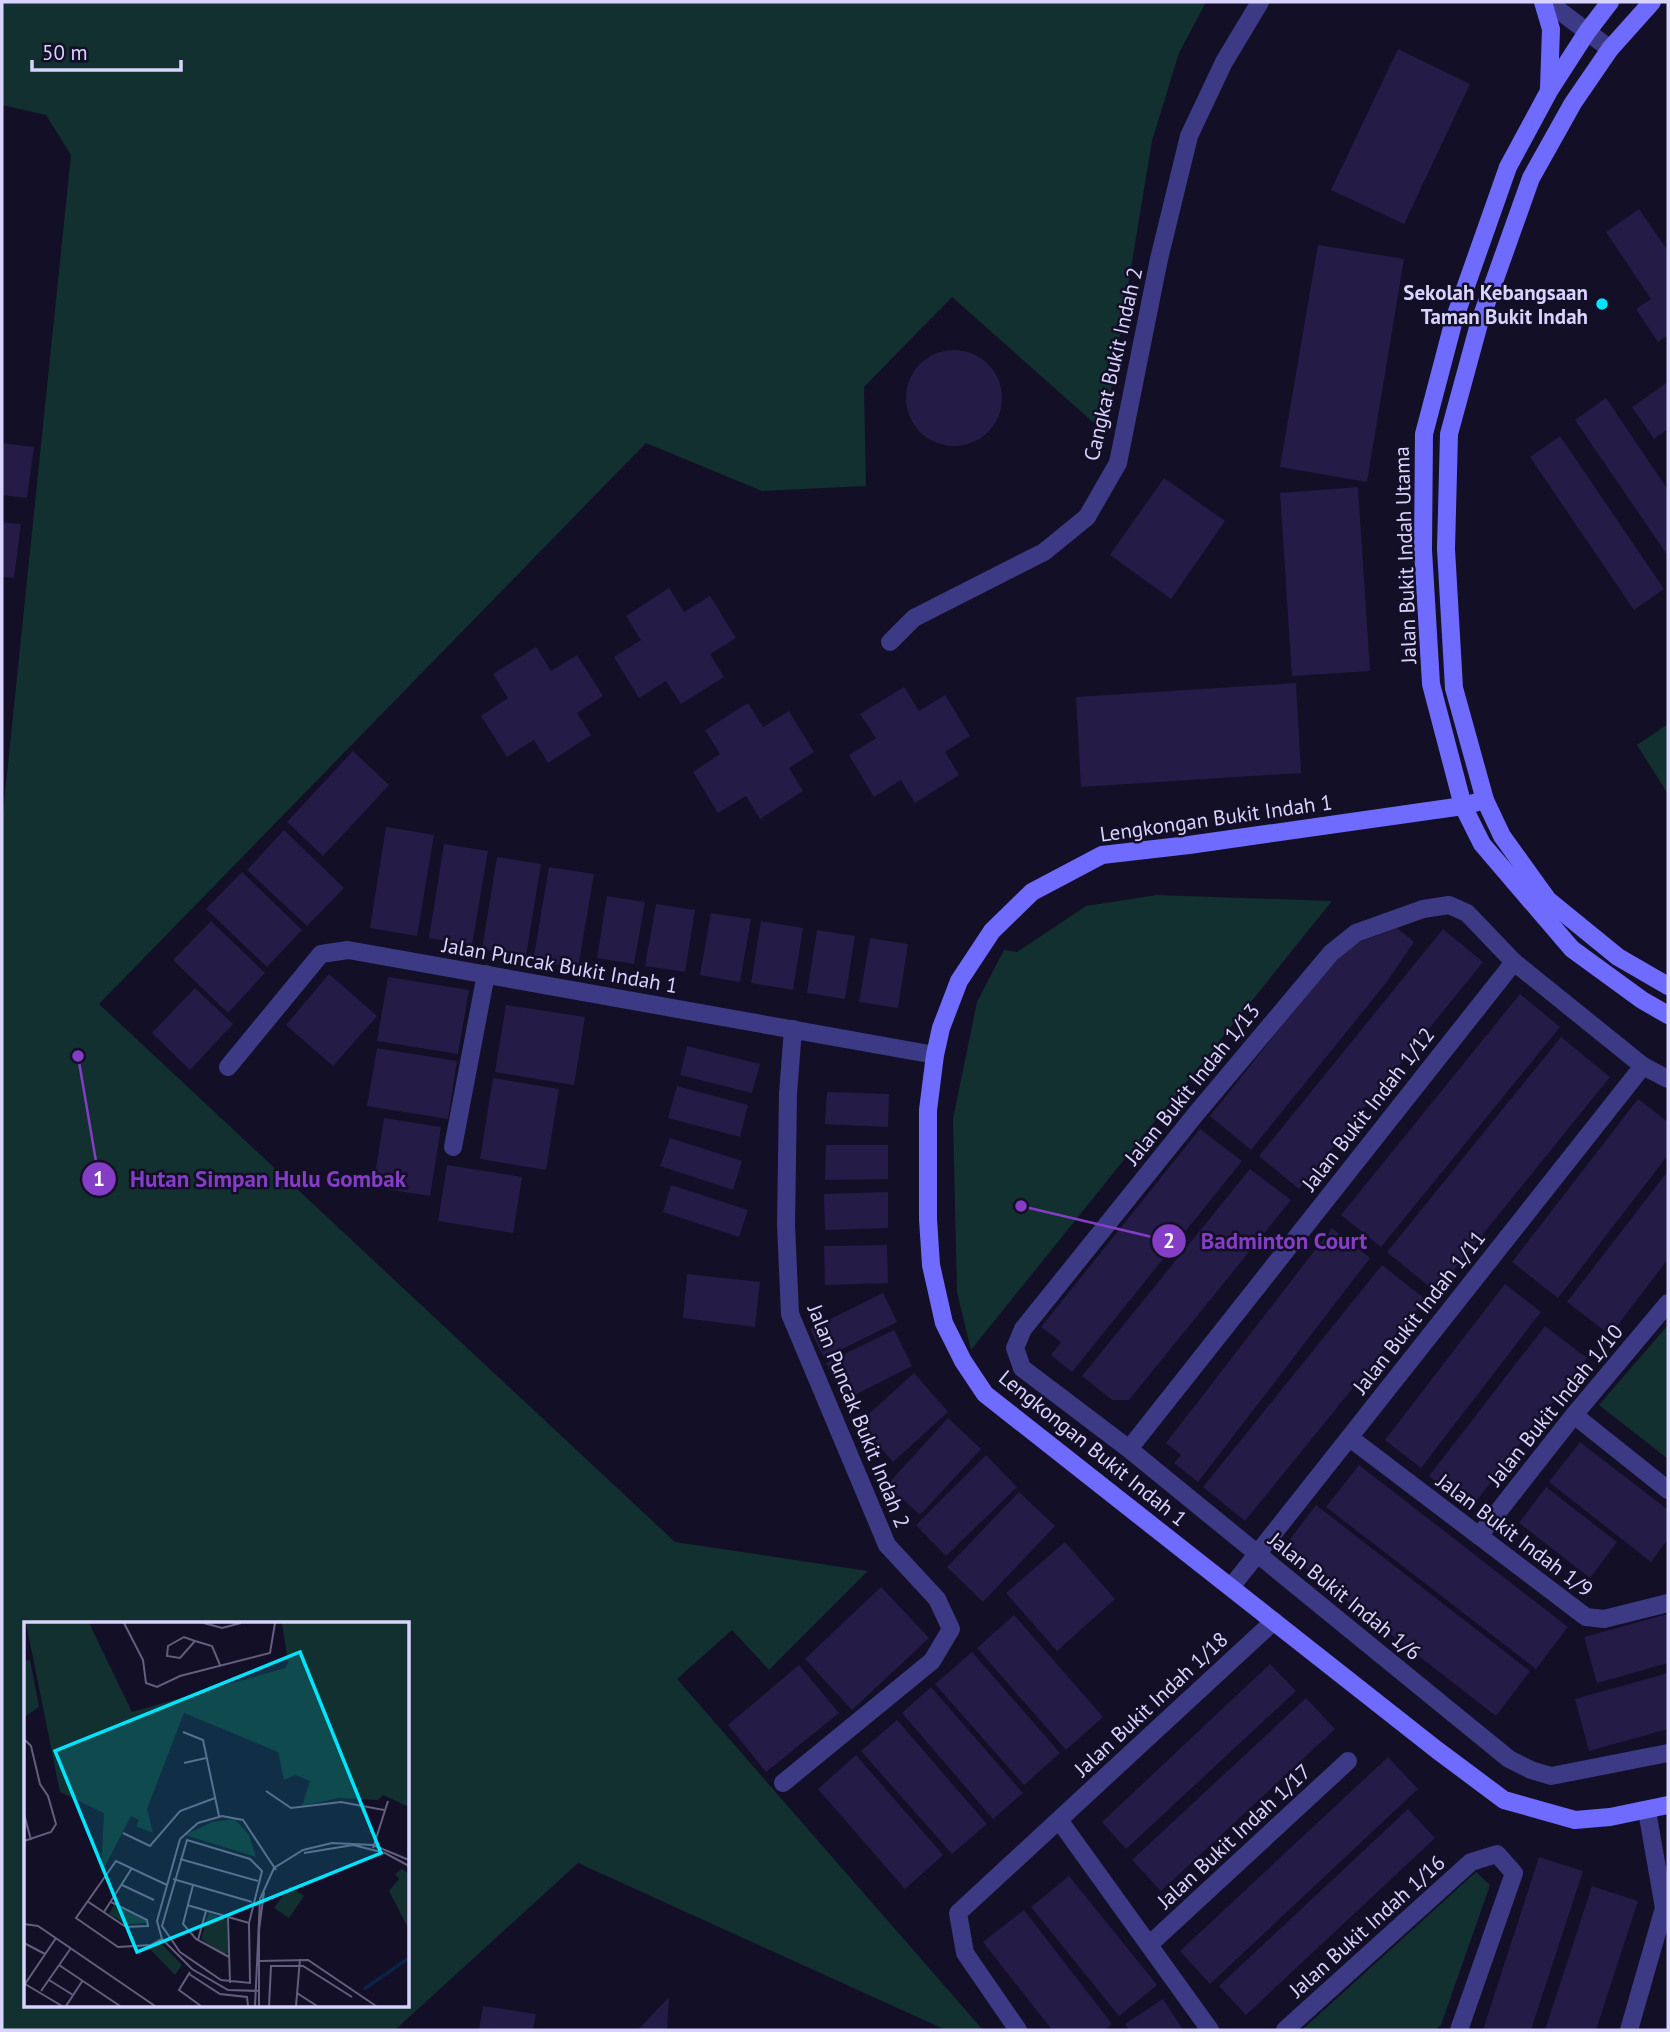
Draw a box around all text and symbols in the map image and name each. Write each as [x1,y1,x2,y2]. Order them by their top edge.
scale bar [32,28,180,72]
text: 50 m [42,39,88,66]
street label: Cangkat Bukit Indah 2 [1078,265,1148,463]
place label: Sekolah Kebangsaan Taman Bukit Indah [1403,279,1588,330]
marker: Sekolah Kebangsaan Taman Bukit Indah [1594,296,1610,312]
street label: Jalan Bukit Indah Utama [1388,446,1422,665]
street label: Lengkongan Bukit Indah 1 [1098,788,1334,848]
street label: Jalan Puncak Bukit Indah 1 [439,931,680,999]
street label: Jalan Bukit Indah 1/13 [1118,998,1266,1171]
street label: Jalan Bukit Indah 1/12 [1295,1022,1440,1197]
callout: Hutan Simpan Hulu Gombak [81,1157,421,1201]
text: Hutan Simpan Hulu Gombak [130,1164,407,1193]
text: 1 [93,1165,105,1192]
callout: Badminton Court [1152,1219,1381,1263]
street label: Jalan Bukit Indah 1/11 [1346,1225,1491,1400]
text: Badminton Court [1201,1226,1367,1255]
text: 2 [1163,1227,1175,1254]
street label: Jalan Puncak Bukit Indah 2 [801,1299,916,1532]
street label: Jalan Bukit Indah 1/10 [1481,1319,1629,1492]
street label: Lengkongan Bukit Indah 1 [993,1364,1193,1532]
street label: Jalan Bukit Indah 1/9 [1431,1467,1599,1603]
street label: Jalan Bukit Indah 1/6 [1262,1525,1427,1666]
inset map [24,1622,410,2008]
street label: Jalan Bukit Indah 1/18 [1068,1626,1233,1783]
street label: Jalan Bukit Indah 1/17 [1151,1758,1316,1915]
street label: Jalan Bukit Indah 1/16 [1283,1849,1450,2004]

